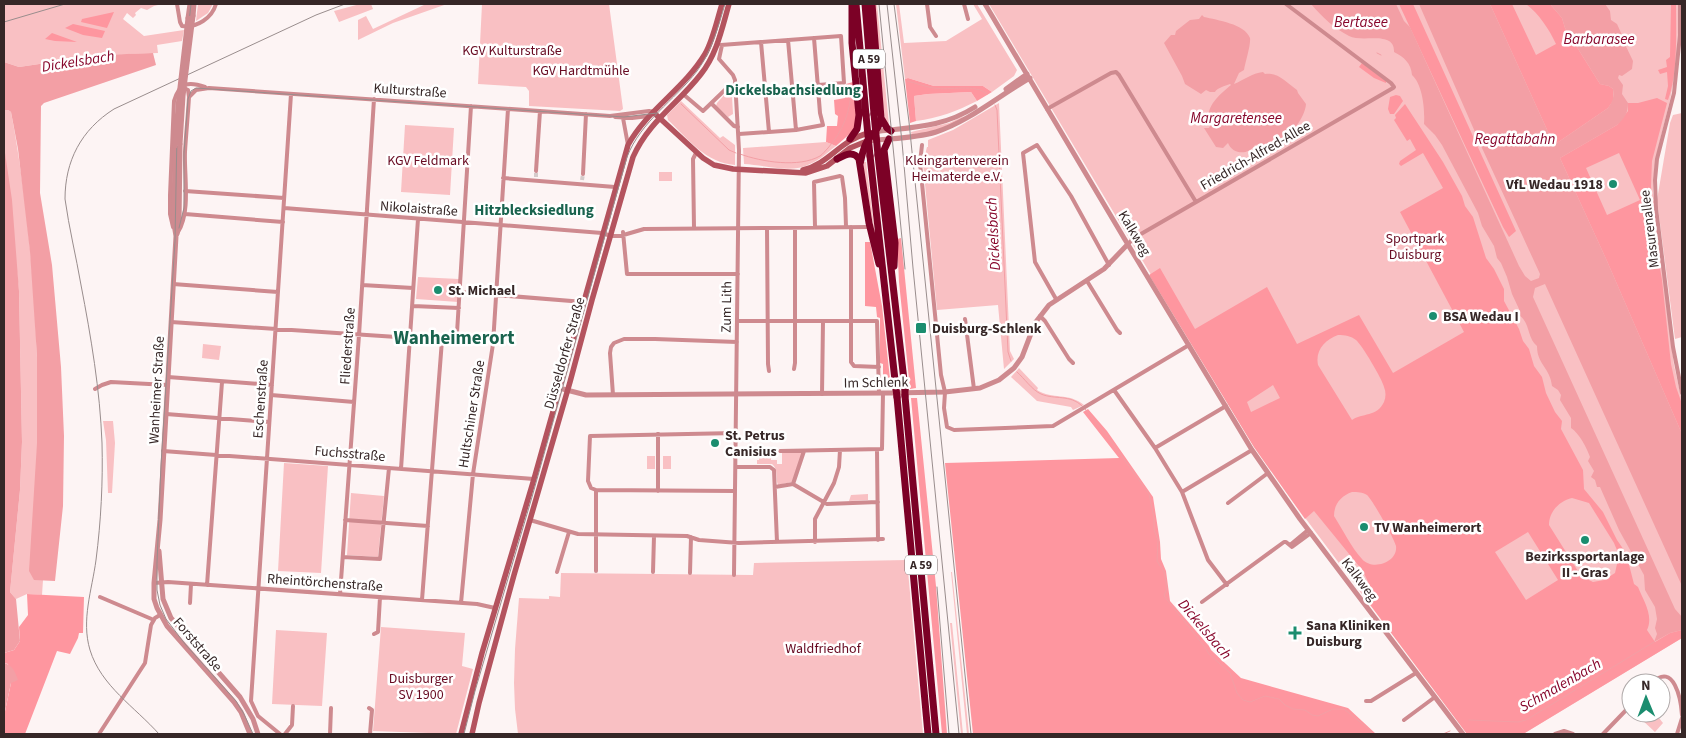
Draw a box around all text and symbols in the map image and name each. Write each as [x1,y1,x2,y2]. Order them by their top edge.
water label: Bertasee [1334,12,1388,33]
water label: Barbarasee [1563,29,1635,50]
park label: KGV Kulturstraße [462,41,562,61]
water label: Dickelsbach [40,45,116,78]
road number: A 59 [853,50,885,68]
park label: KGV Hardtmühle [532,61,630,81]
street label: Kulturstraße [373,78,447,104]
district label: Dickelsbachsiedlung [725,80,861,101]
water label: Margaretensee [1190,108,1282,129]
street label: Friedrich-Alfred-Allee [1197,116,1314,196]
water label: Regattabahn [1475,129,1555,150]
park label: KGV Feldmark [387,151,469,171]
park label: Kleingartenverein Heimaterde e.V. [905,151,1009,187]
place label: VfL Wedau 1918 [1505,175,1603,195]
marker: VfL Wedau 1918 [1607,178,1619,190]
street label: Masurenallee [1635,189,1665,269]
street label: Nikolaistraße [379,196,458,222]
water label: Dickelsbach [981,197,1006,271]
district label: Hitzblecksiedlung [474,200,594,221]
street label: Kalkweg [1113,207,1155,260]
park label: Sportpark Duisburg [1386,229,1444,265]
place label: St. Michael [448,281,515,301]
street label: Zum Lith [717,281,737,333]
marker: St. Michael [432,284,444,296]
street label: Düsseldorfer Straße [539,295,591,412]
street label: Fliederstraße [335,307,361,385]
place label: BSA Wedau I [1443,307,1519,327]
marker: BSA Wedau I [1427,310,1439,322]
place label: Duisburg-Schlenk [932,319,1042,339]
marker: Duisburg-Schlenk [914,321,928,335]
district label: Wanheimerort [394,325,514,352]
street label: Wanheimer Straße [144,335,170,445]
street label: Eschenstraße [248,359,274,439]
street label: Hultschiner Straße [454,359,490,470]
street label: Im Schlenk [844,372,909,394]
place label: St. Petrus Canisius [725,426,785,462]
marker: St. Petrus Canisius [709,437,721,449]
street label: Fuchsstraße [314,441,386,467]
place label: TV Wanheimerort [1374,518,1482,538]
marker: TV Wanheimerort [1358,521,1370,533]
marker: Bezirkssportanlage II - Gras [1579,534,1591,546]
place label: Bezirkssportanlage II - Gras [1525,547,1645,583]
street label: Kalkweg [1336,554,1382,605]
road number: A 59 [905,556,937,574]
street label: Rheintörchenstraße [266,569,384,597]
water label: Dickelsbach [1173,595,1236,664]
street label: Forststraße [168,613,227,676]
place label: Sana Kliniken Duisburg [1306,616,1390,652]
marker: Sana Kliniken Duisburg [1288,626,1302,640]
park label: Waldfriedhof [785,639,862,659]
water label: Schmalenbach [1515,653,1605,717]
park label: Duisburger SV 1900 [389,669,453,705]
north arrow [1621,673,1671,723]
text: N [1641,676,1651,696]

